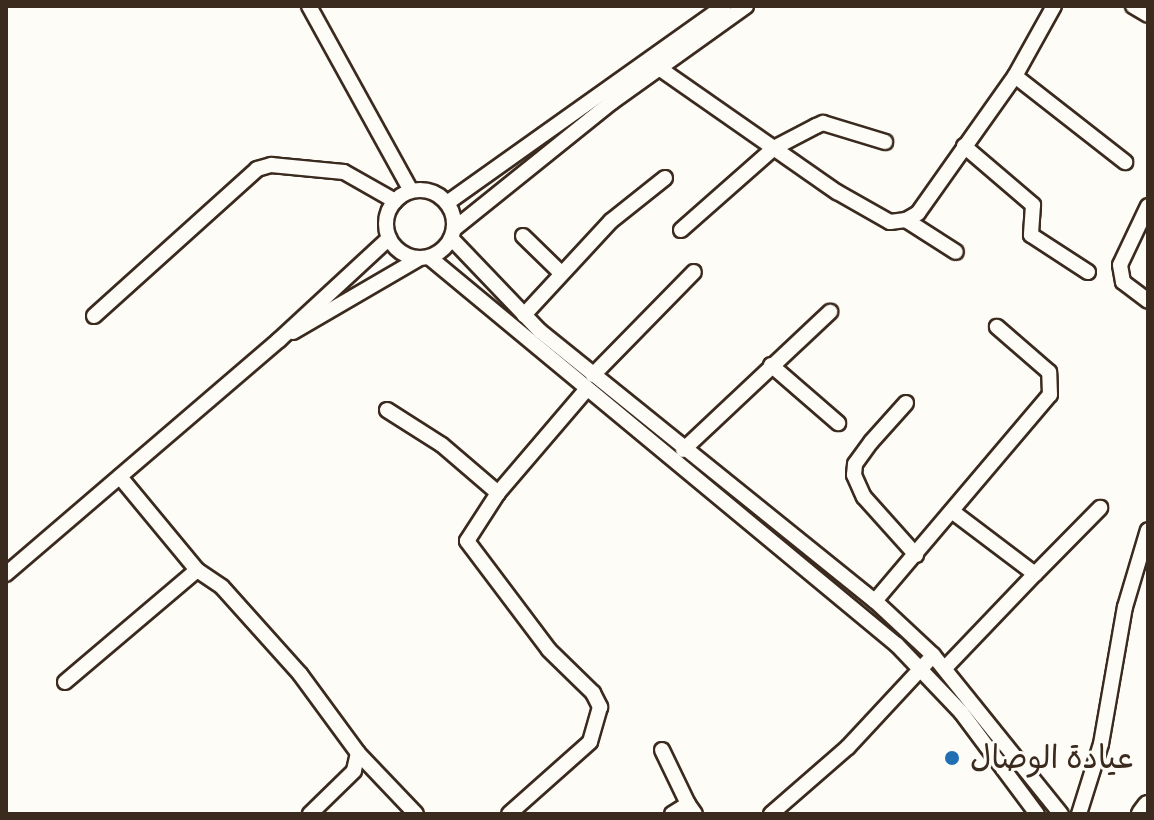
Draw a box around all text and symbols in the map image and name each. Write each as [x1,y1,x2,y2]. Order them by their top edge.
place label: عيادة الوصال [970,739,1134,777]
marker: عيادة الوصال [941,747,963,769]

